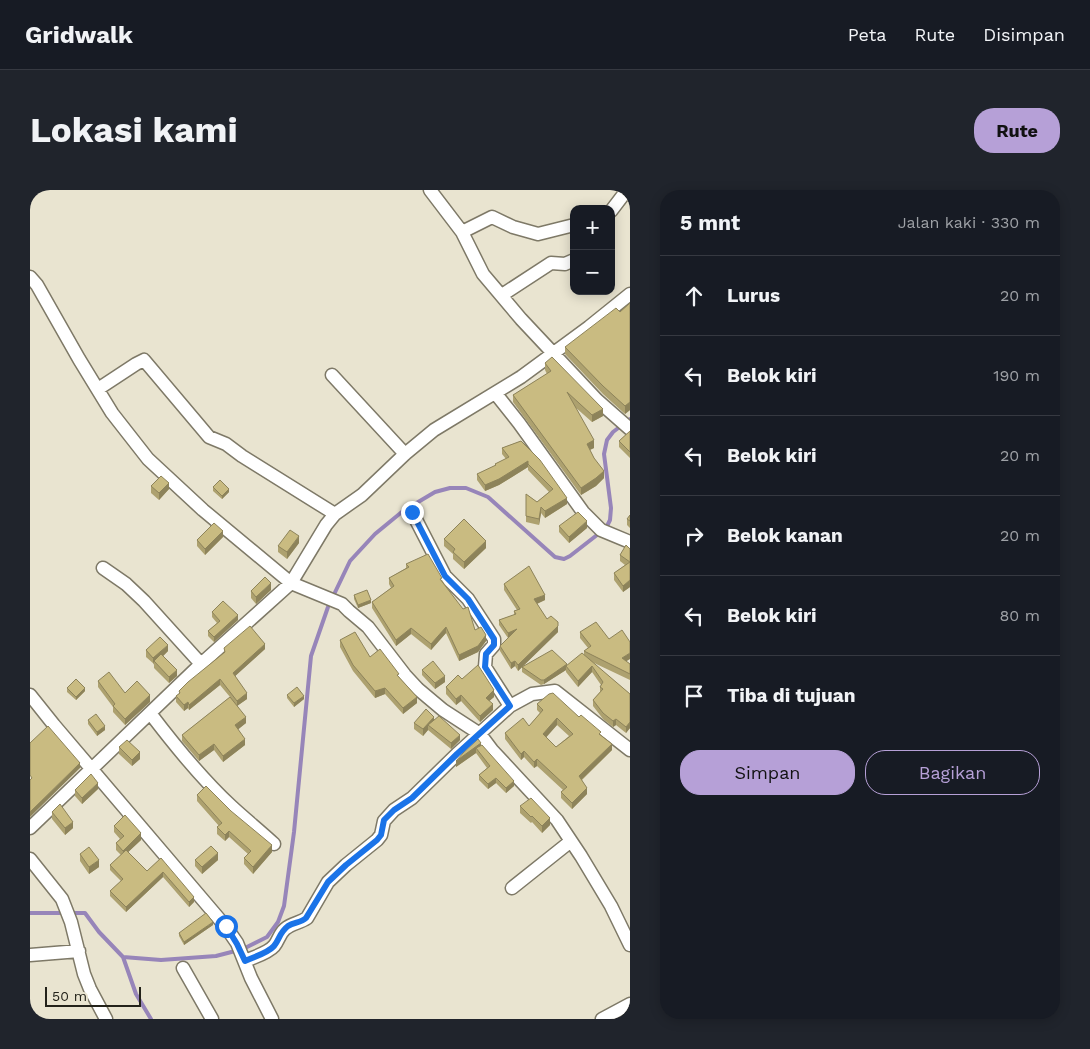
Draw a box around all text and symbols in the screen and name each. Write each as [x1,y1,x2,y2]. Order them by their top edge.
text: Gridwalk [25,21,133,49]
text: Peta [848,24,886,45]
text: Rute [914,24,955,45]
text: Disimpan [983,24,1065,45]
button: Rute [974,108,1060,153]
text: Lokasi kami [30,109,238,151]
map controls [570,205,615,295]
button: + [570,205,615,250]
text: 5 mnt [680,210,740,235]
text: Jalan kaki · 330 m [898,213,1040,232]
button: − [570,250,615,295]
icon: ahead [680,282,708,310]
text: Lurus [727,284,780,307]
text: 20 m [1000,286,1040,305]
icon: left [680,362,708,390]
text: Belok kiri [727,364,817,387]
text: 190 m [993,366,1040,385]
icon: left [680,442,708,470]
text: Belok kiri [727,444,817,467]
text: 20 m [1000,446,1040,465]
route end [401,501,424,524]
icon: right [680,522,708,550]
text: Belok kanan [727,524,843,547]
text: 20 m [1000,526,1040,545]
icon: left [680,602,708,630]
text: Belok kiri [727,604,817,627]
text: 80 m [999,606,1040,625]
icon: arrive [680,682,708,710]
text: Tiba di tujuan [727,684,856,707]
button: Simpan [680,750,855,795]
button: Bagikan [865,750,1040,795]
route start [215,915,238,938]
scale bar [45,984,141,1007]
text: 50 m [52,988,87,1004]

